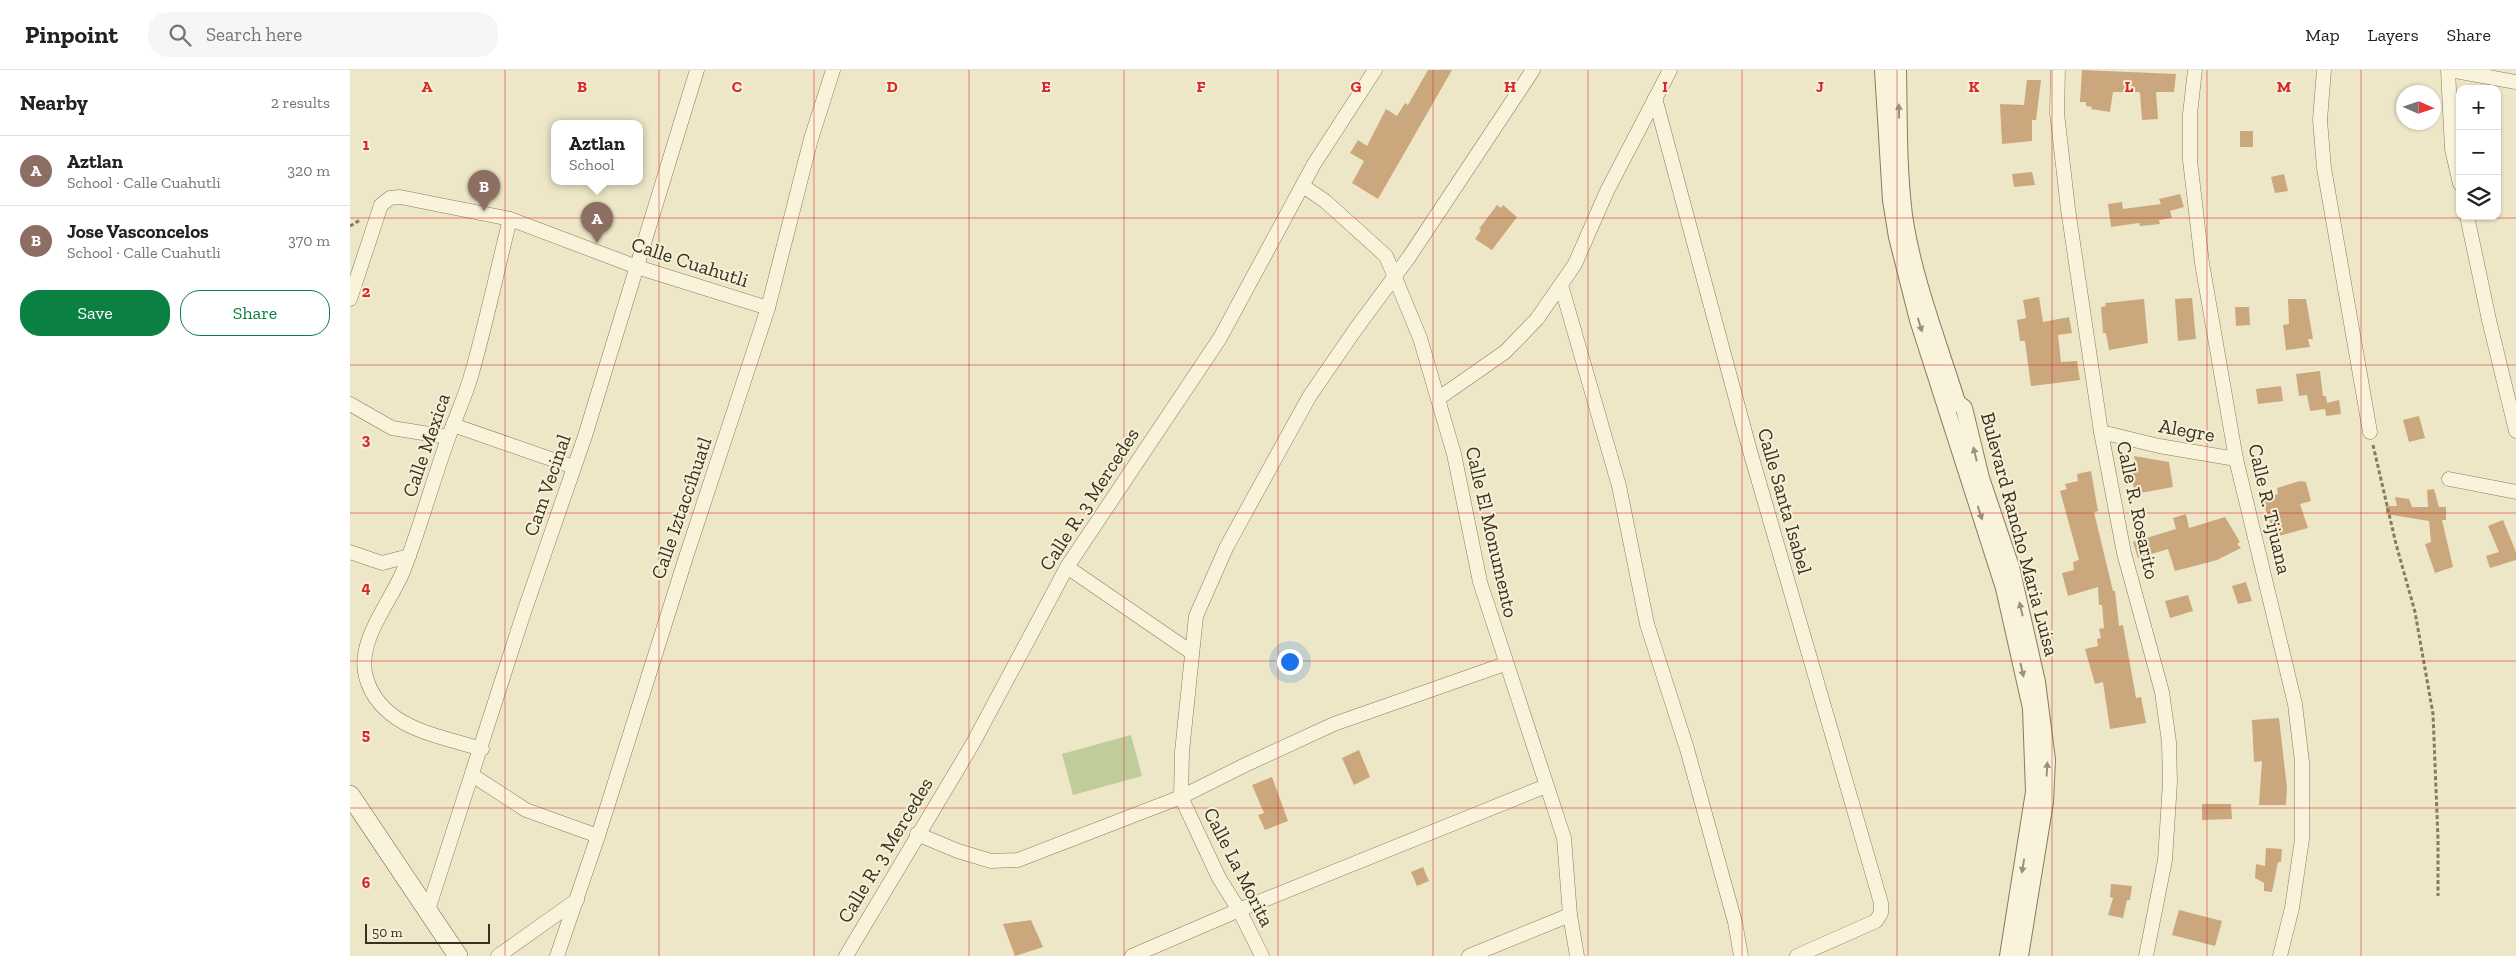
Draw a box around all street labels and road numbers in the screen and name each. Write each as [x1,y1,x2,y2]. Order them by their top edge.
street label: Calle Cuahutli [628,232,752,292]
street label: Calle Mexica [397,390,455,500]
street label: Bulevard Rancho Maria Luisa [1976,409,2064,659]
street label: Alegre [2157,413,2217,447]
street label: Calle R. 3 Mercedes [1034,423,1144,575]
street label: Calle Santa Isabel [1753,425,1817,577]
street label: Cam Vecinal [518,431,576,539]
street label: Calle Iztaccíhuatl [645,434,717,582]
street label: Calle R. Rosarito [2112,439,2164,581]
street label: Calle R. Tijuana [2243,442,2297,577]
street label: Calle El Monumento [1461,444,1523,620]
street label: Calle R. 3 Mercedes [832,773,938,927]
street label: Calle La Morita [1199,803,1280,931]

